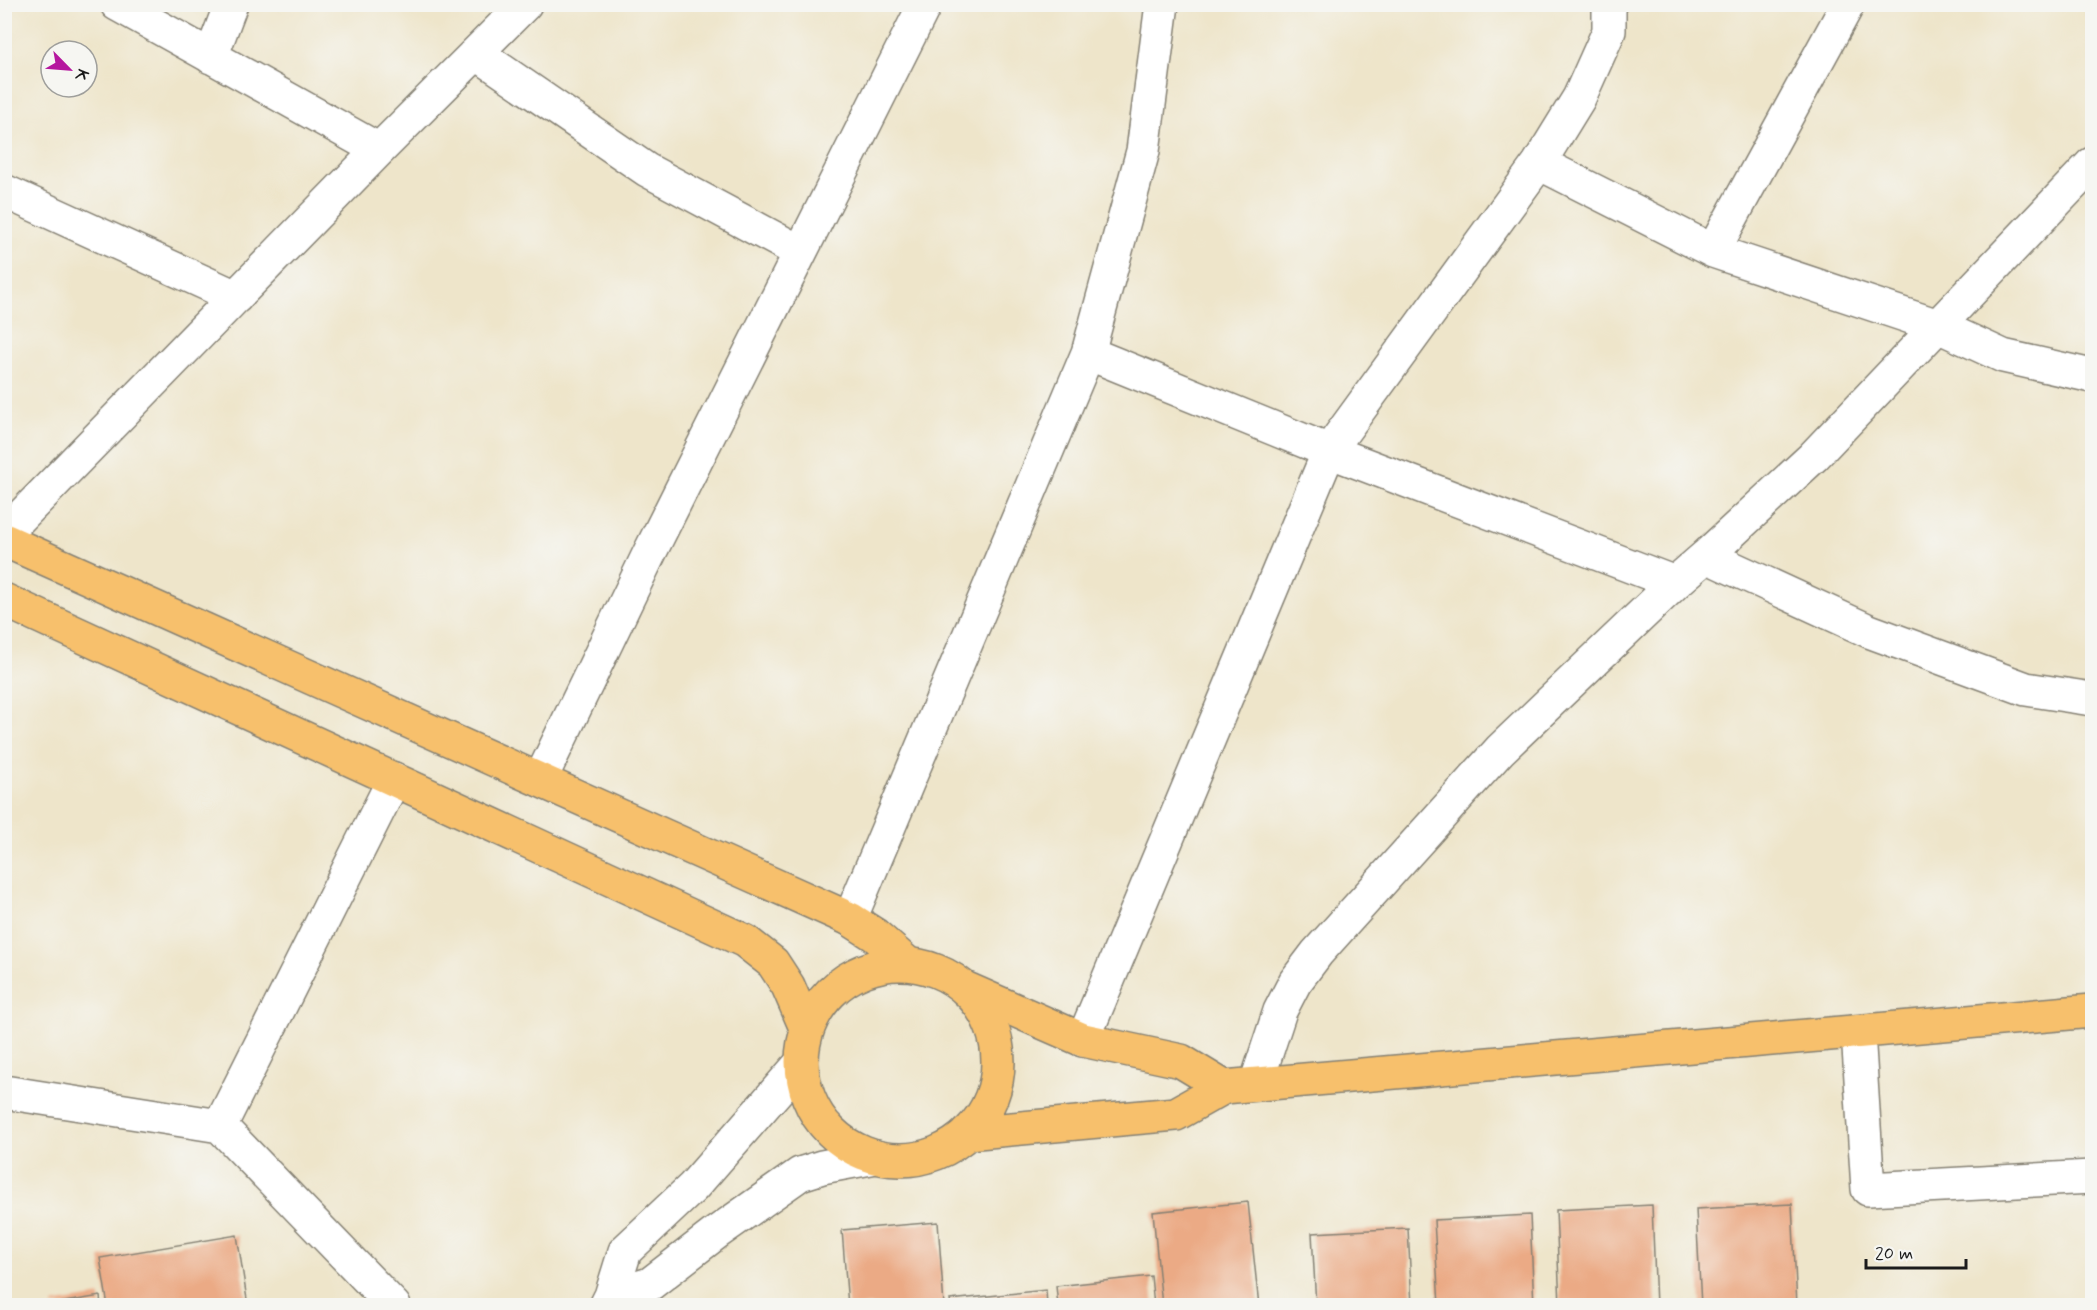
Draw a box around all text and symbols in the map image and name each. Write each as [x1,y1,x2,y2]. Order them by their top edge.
north arrow [39,39,99,99]
text: K [69,65,93,85]
scale bar [1866,1232,1966,1270]
text: 20 m [1875,1242,1913,1266]

